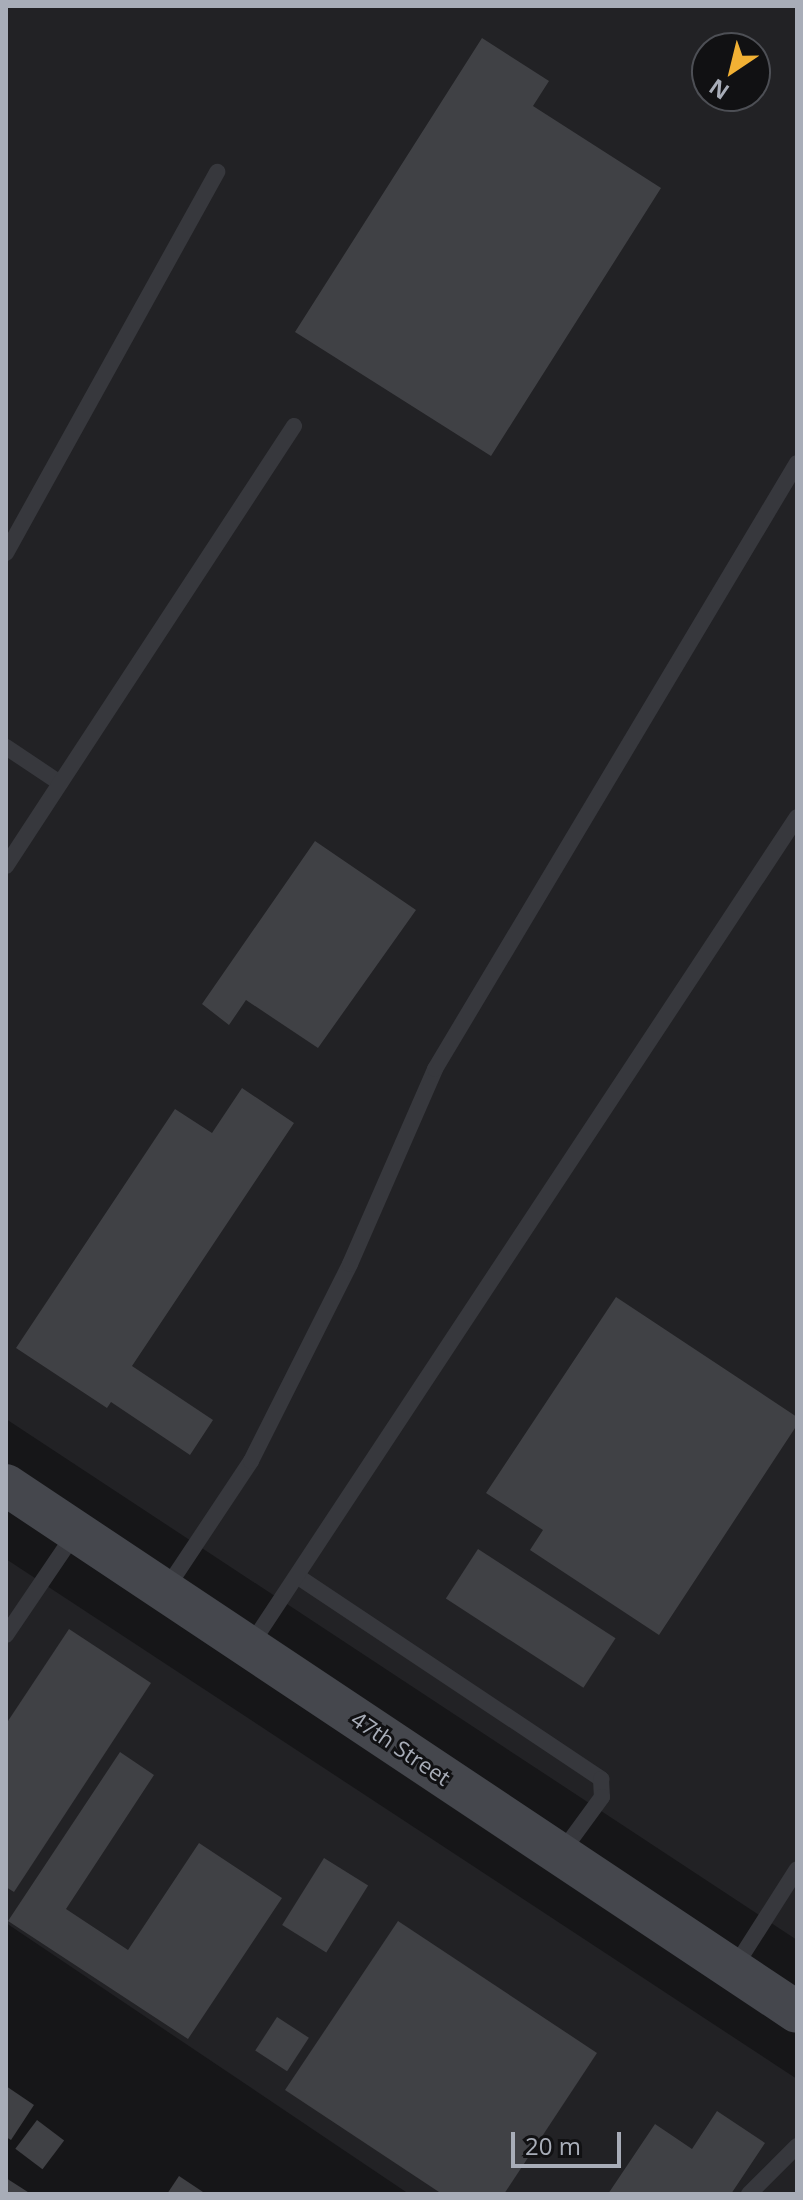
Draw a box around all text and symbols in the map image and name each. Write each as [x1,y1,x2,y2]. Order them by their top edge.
north arrow [691,32,771,112]
text: N [702,73,734,107]
street label: 47th Street [347,1705,455,1791]
scale bar [515,2116,625,2166]
text: 20 m [525,2129,581,2162]

